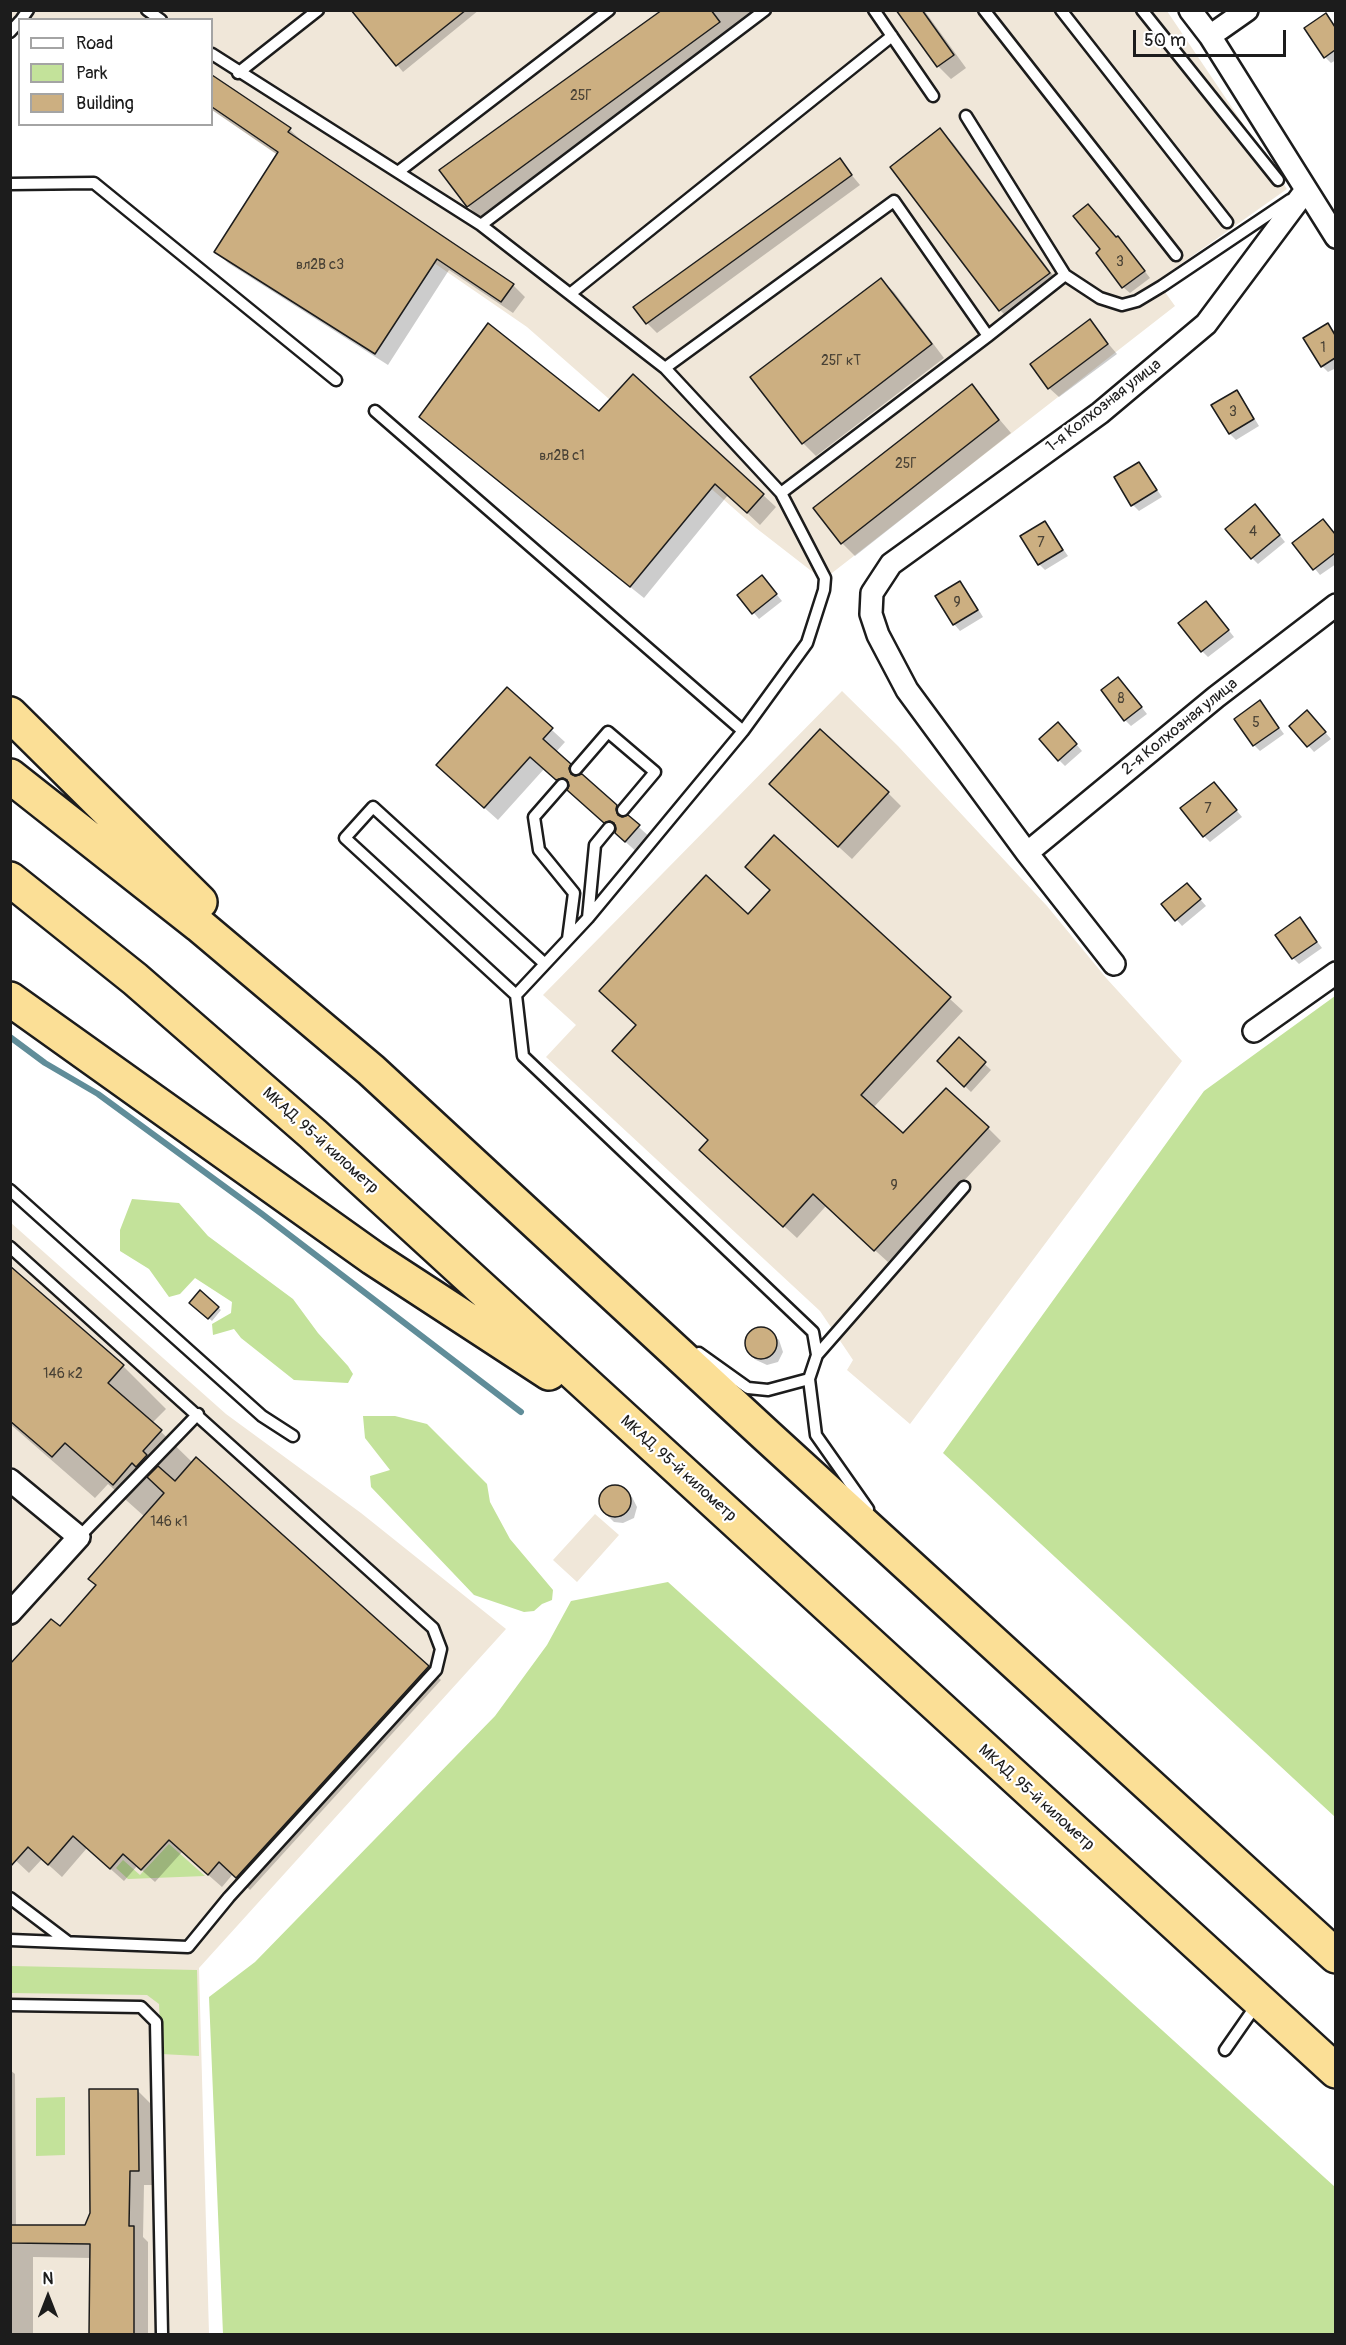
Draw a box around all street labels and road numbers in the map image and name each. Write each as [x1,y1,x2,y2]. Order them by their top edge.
street label: 1-я Колхозная улица [1043,355,1165,457]
street label: 2-я Колхозная улица [1118,674,1242,780]
street label: МКАД, 95-й километр [258,1084,382,1198]
street label: МКАД, 95-й километр [616,1412,740,1526]
street label: МКАД, 95-й километр [974,1741,1098,1855]

